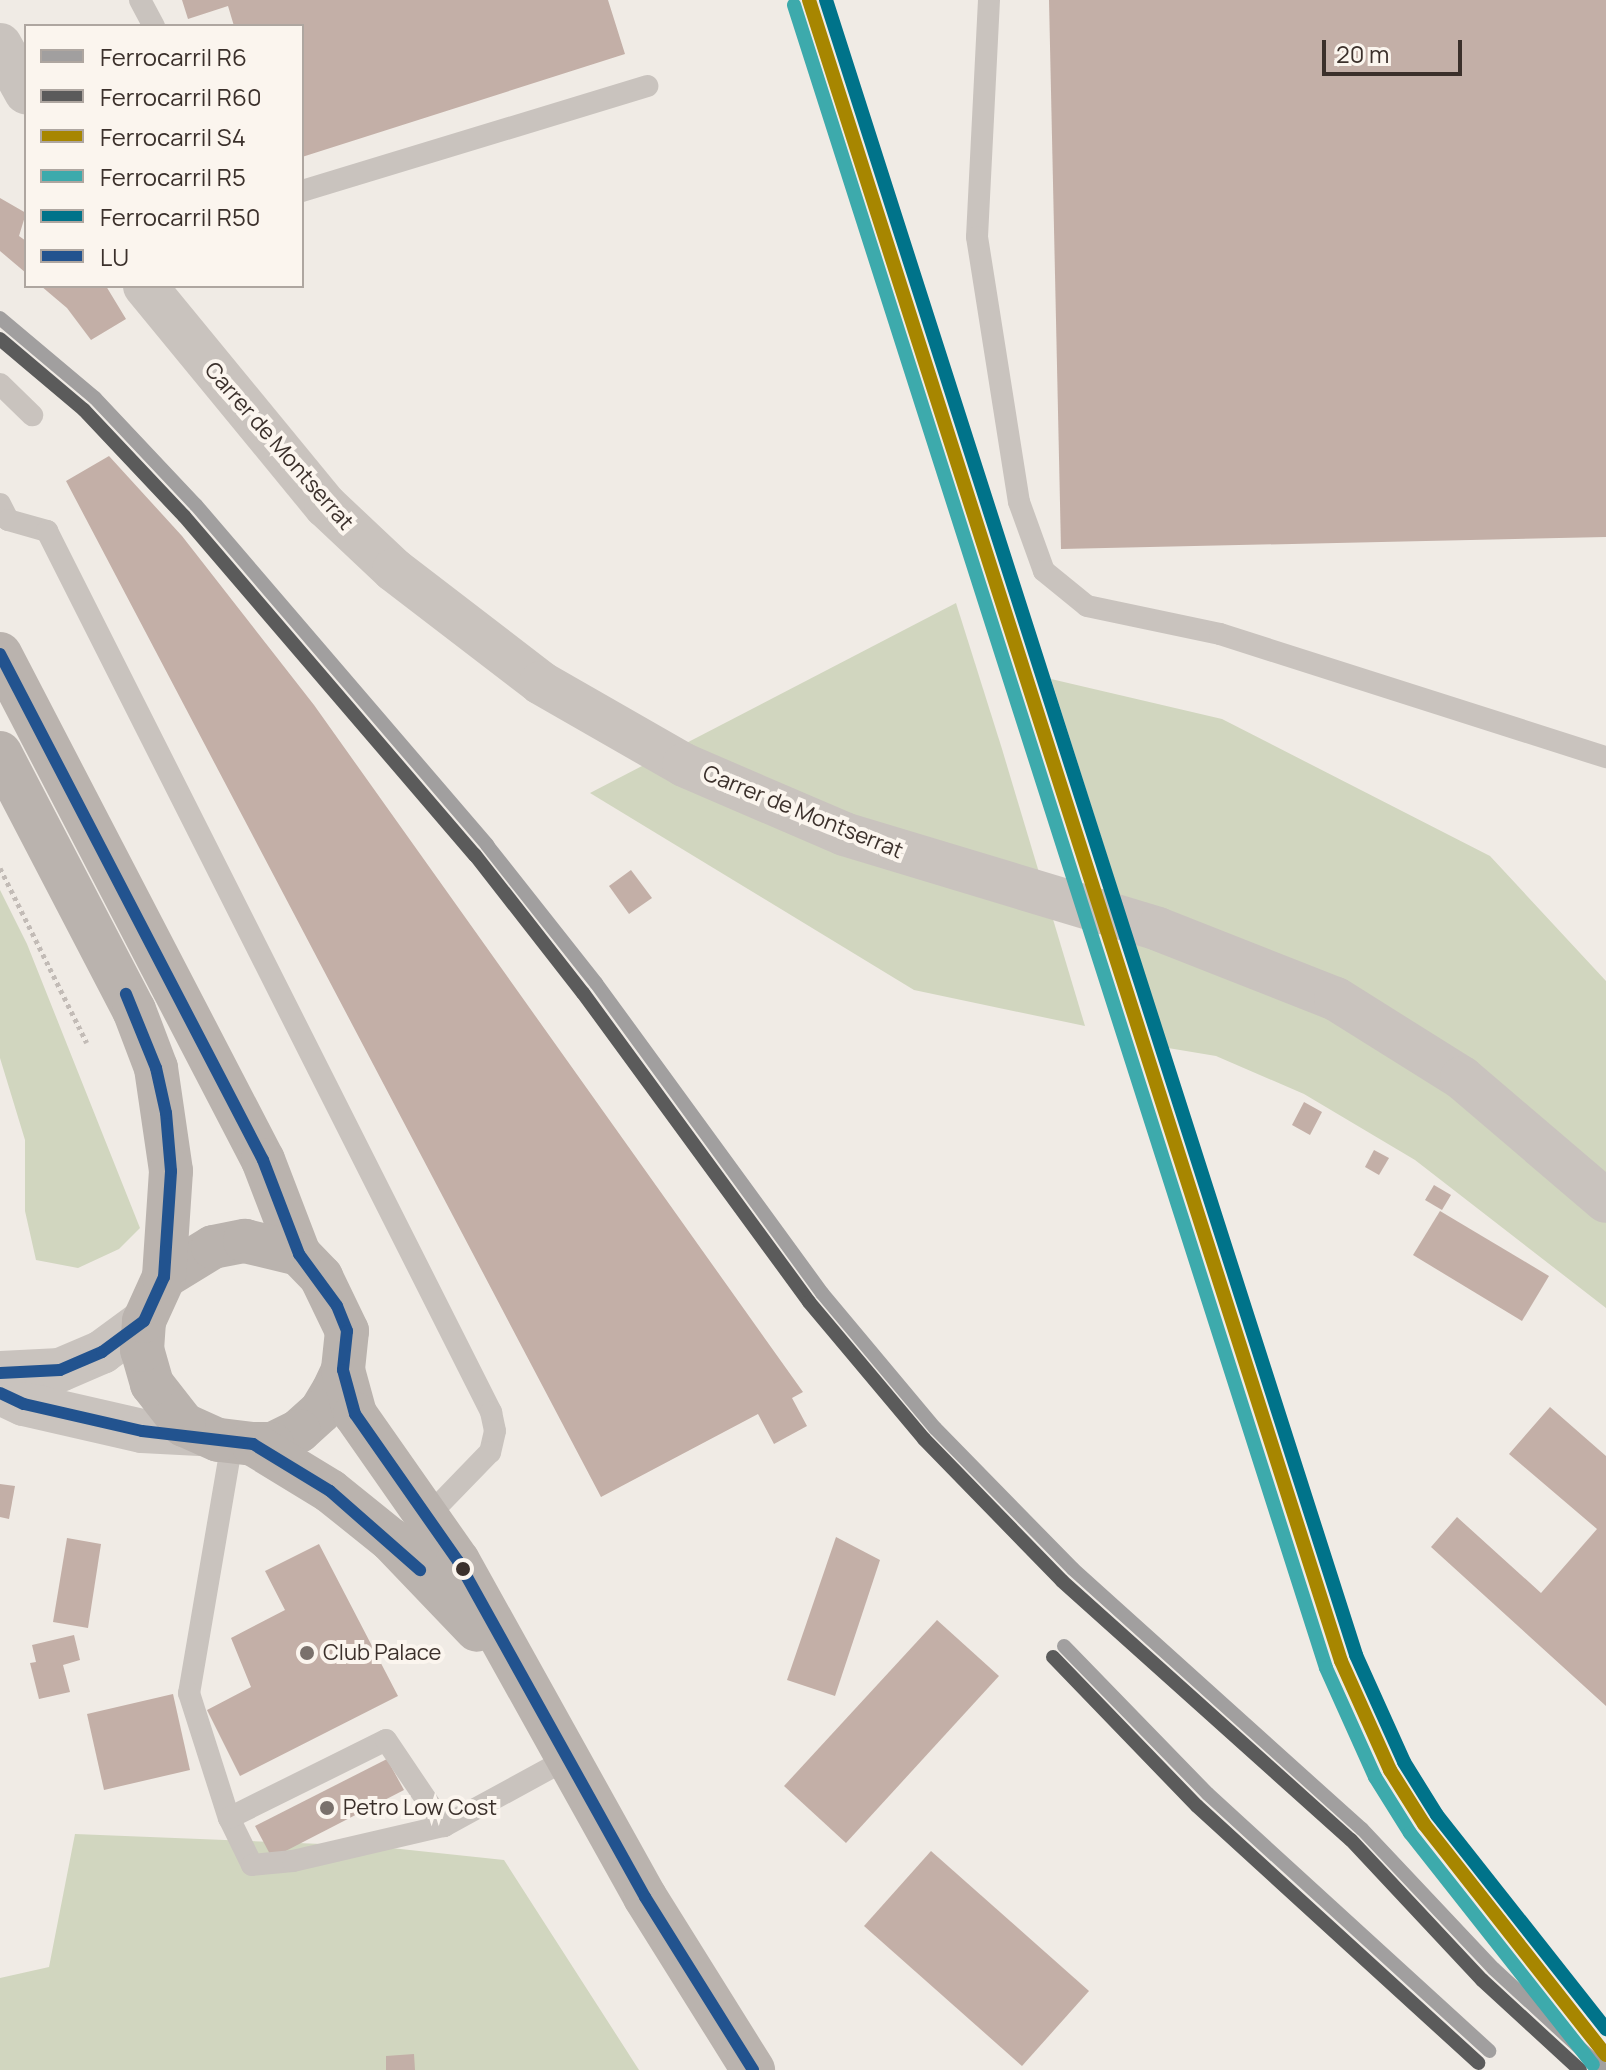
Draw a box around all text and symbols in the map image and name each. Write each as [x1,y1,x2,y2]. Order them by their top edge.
legend [24,24,304,288]
scale bar [1326,24,1466,74]
text: 20 m [1336,37,1389,70]
text: Ferrocarril R6 [100,40,247,73]
text: Ferrocarril R60 [100,80,262,113]
text: Ferrocarril S4 [100,120,246,153]
text: Ferrocarril R5 [100,160,246,193]
text: Ferrocarril R50 [100,200,261,233]
text: LU [100,240,129,273]
street label: Carrer de Montserrat [199,357,359,535]
street label: Carrer de Montserrat [699,760,907,864]
unlabelled marker [455,1561,471,1577]
place label: Club Palace [323,1640,441,1666]
marker: Club Palace [298,1644,316,1662]
place label: Petro Low Cost [343,1795,497,1821]
marker: Petro Low Cost [318,1799,336,1817]

